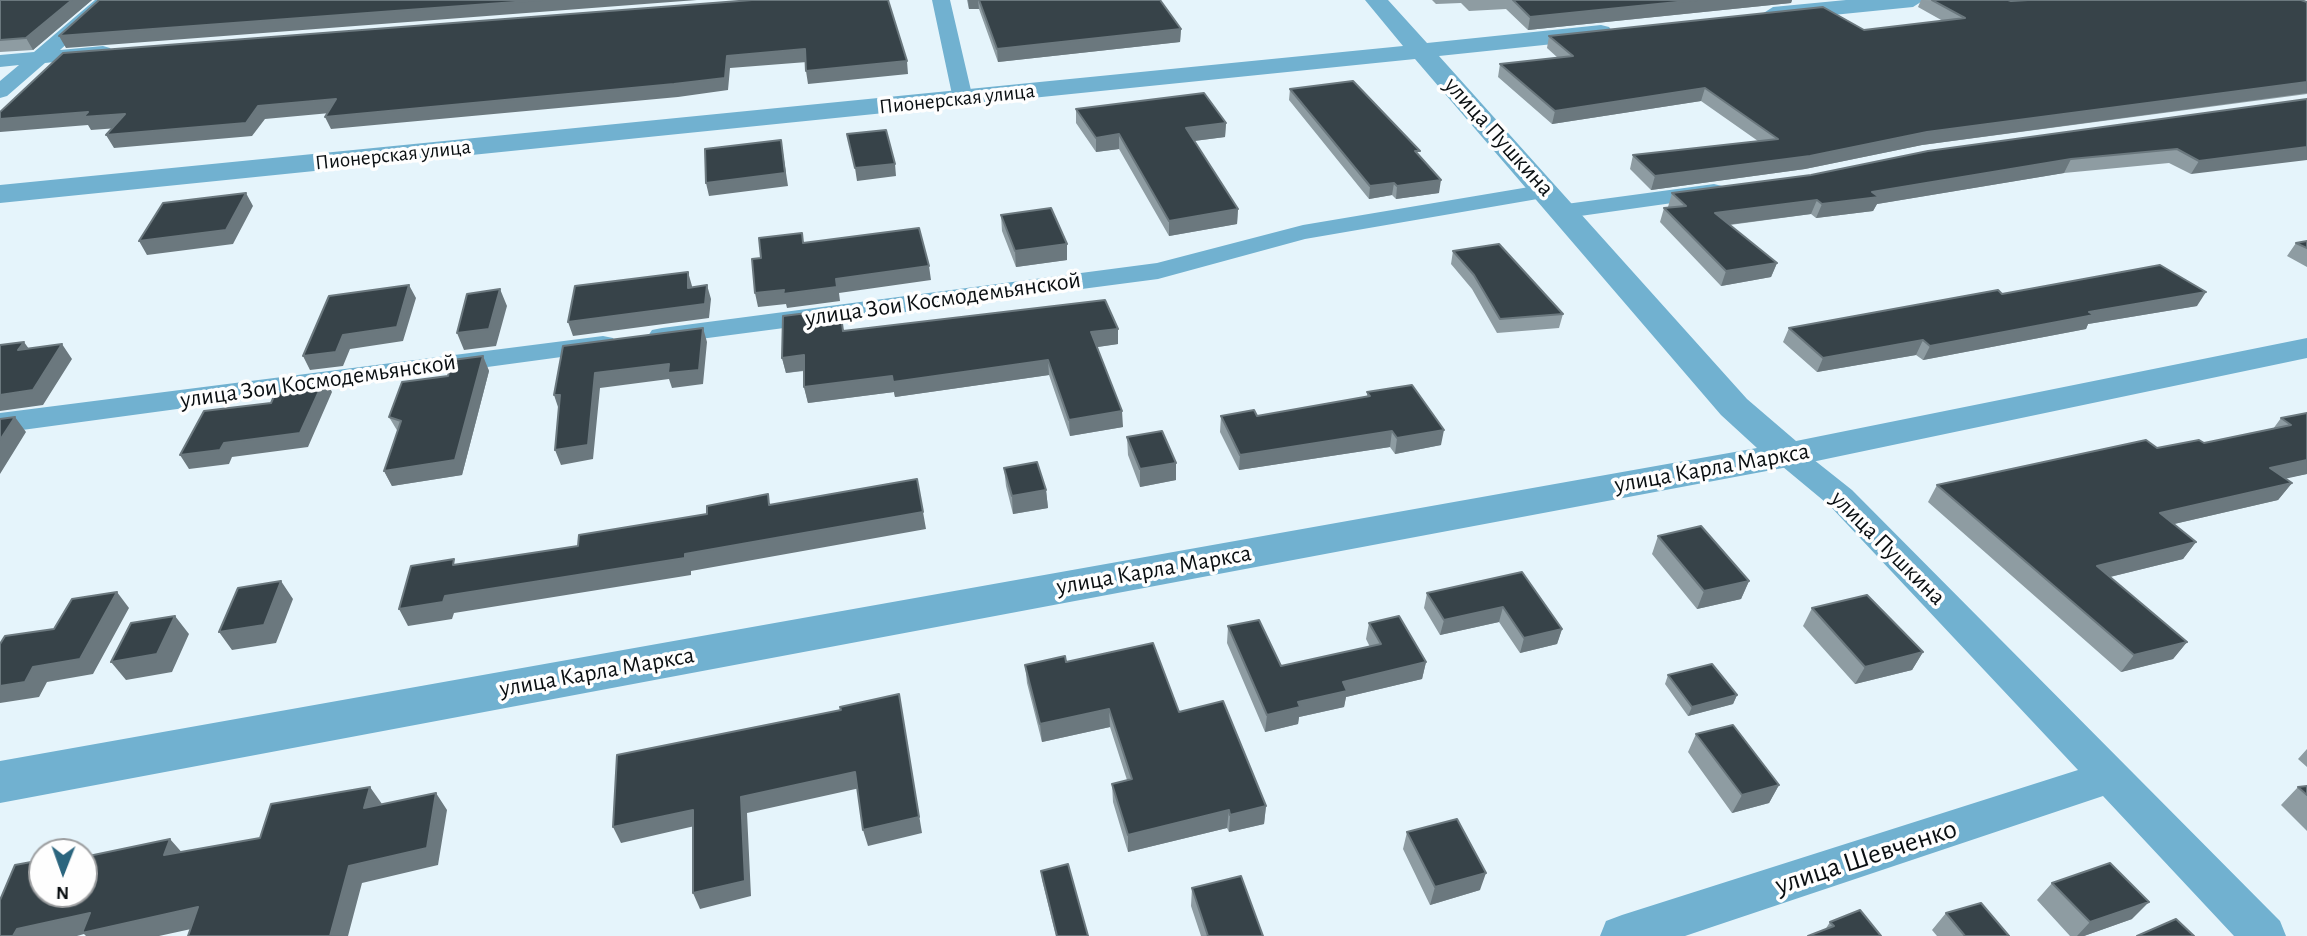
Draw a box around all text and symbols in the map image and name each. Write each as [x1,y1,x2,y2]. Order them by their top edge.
street label: улица Пушкина [1438,71,1560,203]
street label: Пионерская улица [878,78,1036,120]
street label: Пионерская улица [314,134,472,176]
street label: улица Зои Космодемьянской [804,265,1082,333]
street label: улица Зои Космодемьянской [179,347,457,415]
street label: улица Карла Маркса [1612,437,1812,499]
street label: улица Пушкина [1825,485,1951,611]
street label: улица Карла Маркса [1054,539,1254,601]
street label: улица Карла Маркса [497,641,697,703]
street label: улица Шевченко [1771,812,1961,902]
north arrow [28,838,98,908]
text: N [56,883,69,902]

